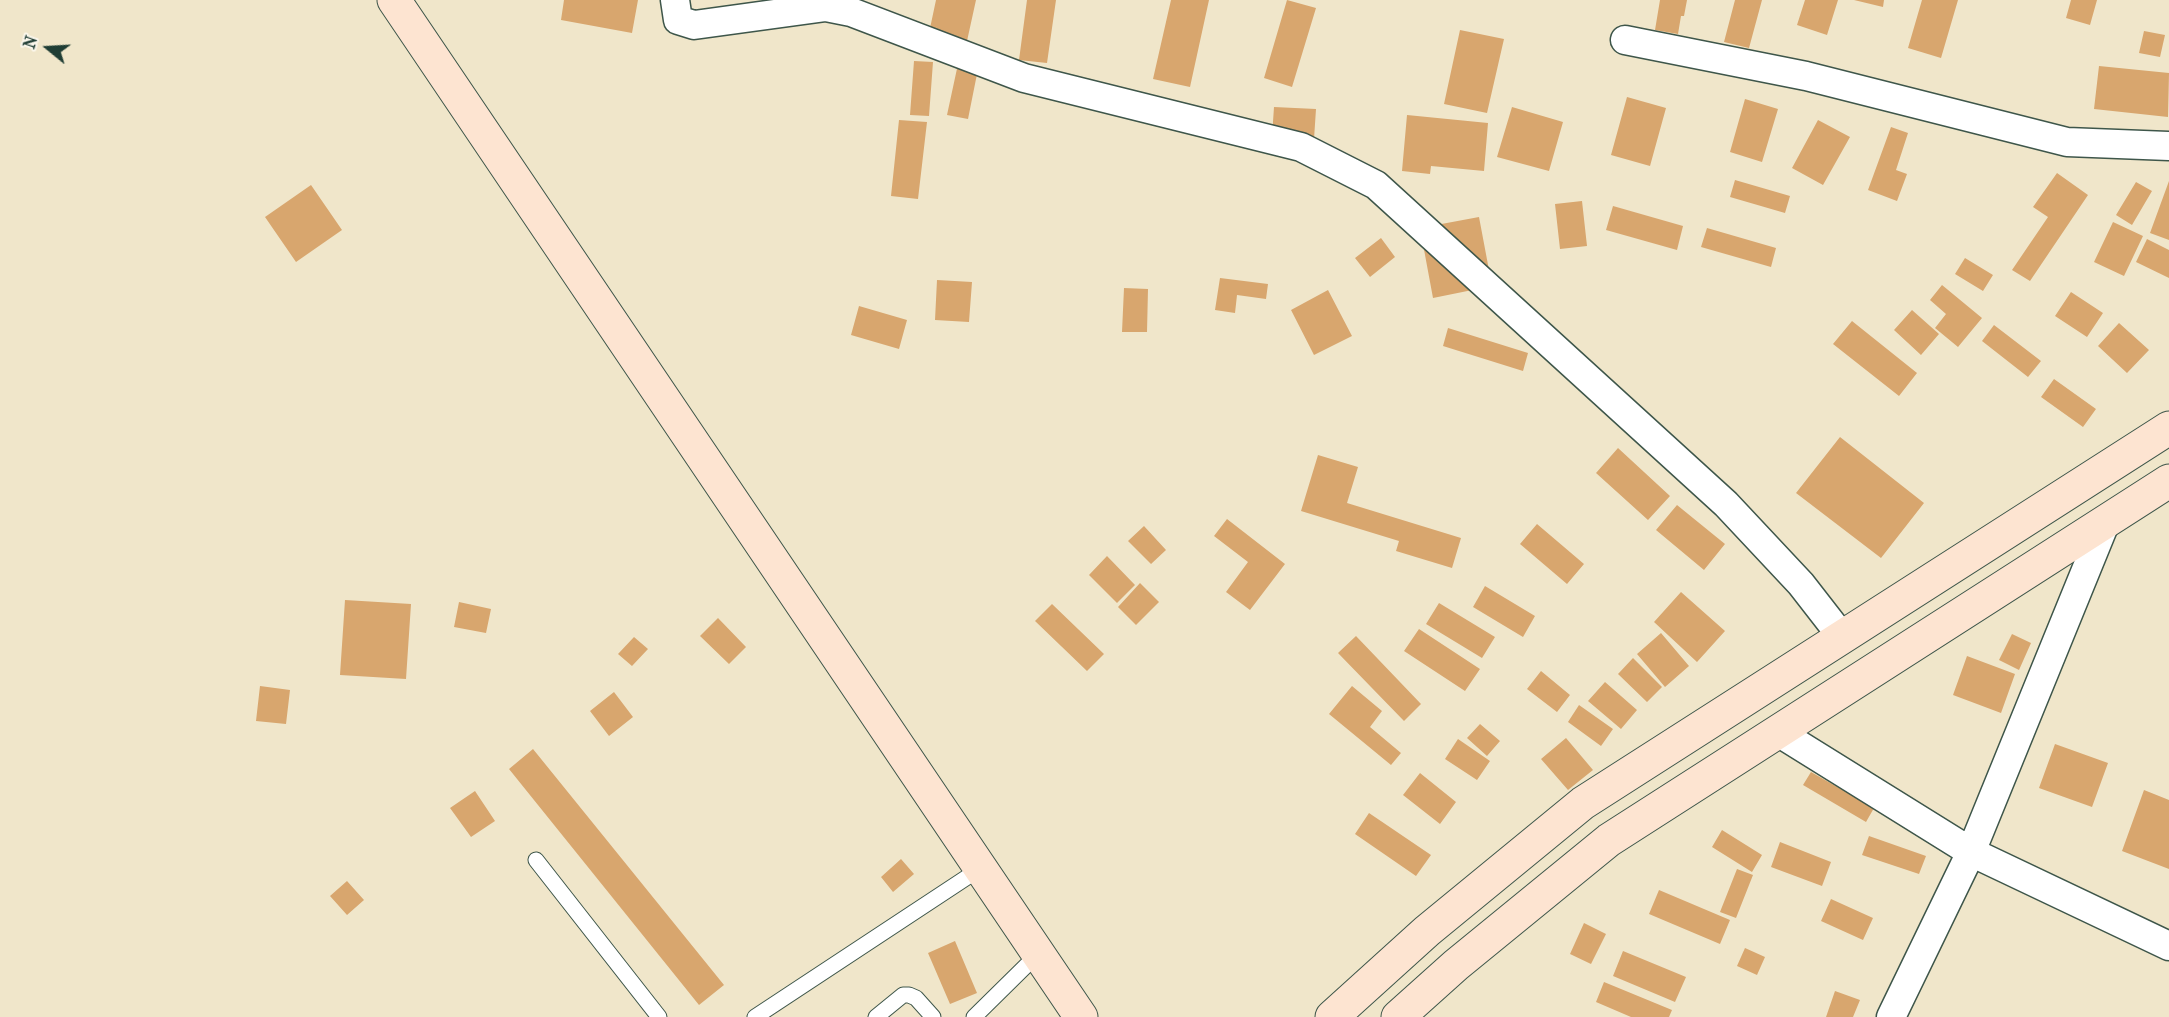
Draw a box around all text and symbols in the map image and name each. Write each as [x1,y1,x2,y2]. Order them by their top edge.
north arrow [18,18,78,78]
text: N [19,34,41,51]

